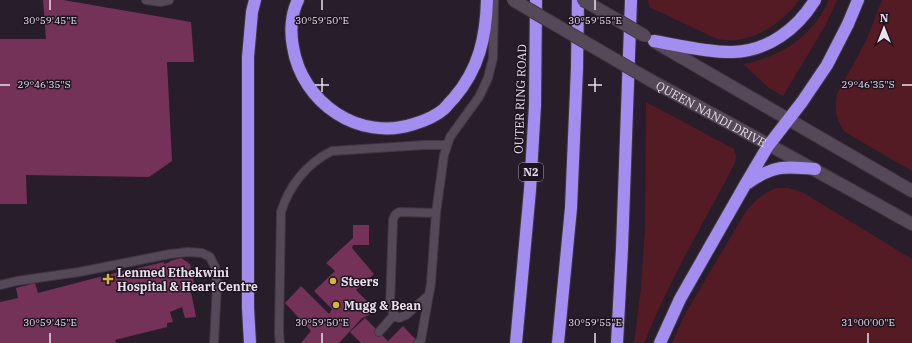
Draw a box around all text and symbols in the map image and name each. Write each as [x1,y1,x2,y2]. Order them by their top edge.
north arrow [864,8,904,48]
text: N [880,11,889,25]
text: 30°59'45"E [23,14,77,27]
text: 30°59'50"E [295,14,349,27]
text: 30°59'55"E [568,14,622,27]
street label: OUTER RING ROAD [511,44,529,154]
street label: QUEEN NANDI DRIVE [654,77,769,150]
text: 29°46'35"S [17,78,71,91]
text: 29°46'35"S [841,78,895,91]
road number: N2 [519,163,543,181]
place label: Lenmed Ethekwini Hospital & Heart Centre [117,265,258,294]
marker: Lenmed Ethekwini Hospital & Heart Centre [102,273,114,285]
place label: Steers [341,274,379,289]
marker: Steers [328,276,338,286]
place label: Mugg & Bean [344,298,421,313]
marker: Mugg & Bean [331,300,341,310]
text: 30°59'45"E [23,316,77,329]
text: 30°59'50"E [295,316,349,329]
text: 30°59'55"E [568,316,622,329]
text: 31°00'00"E [841,316,895,329]

